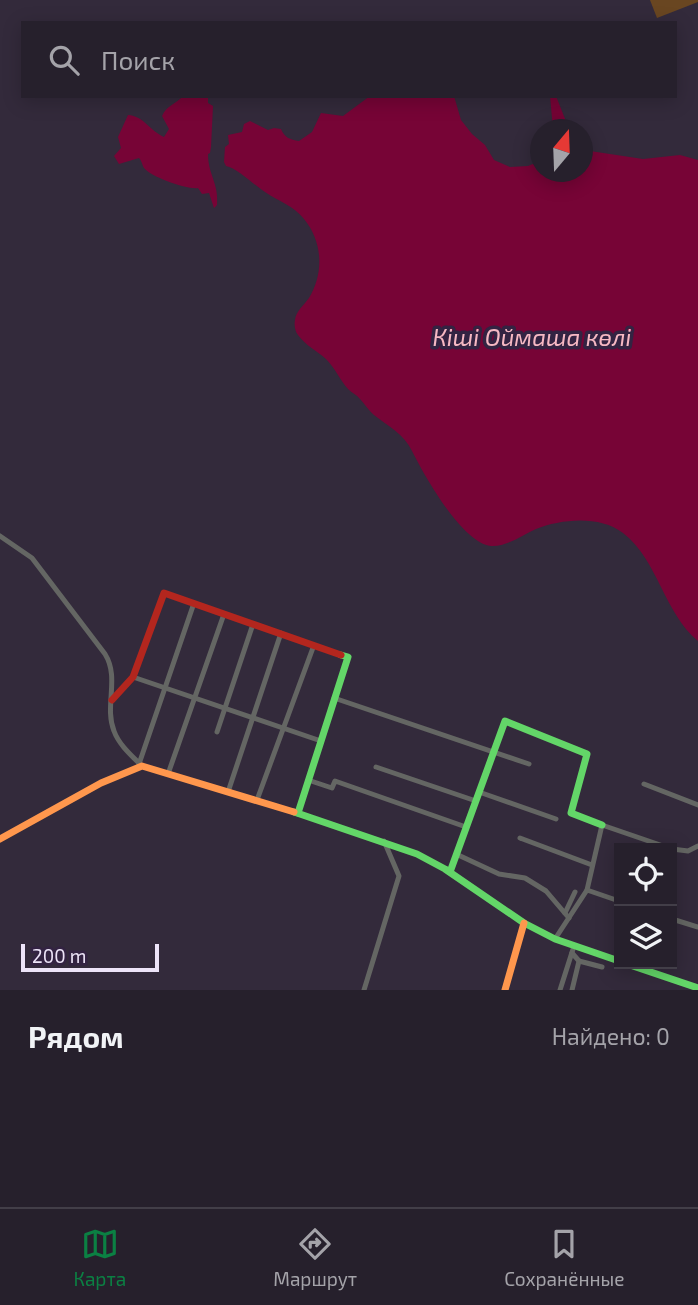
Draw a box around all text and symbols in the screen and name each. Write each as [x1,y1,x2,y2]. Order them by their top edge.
search box [21,21,677,98]
icon: search [45,41,83,79]
text: Поиск [101,44,175,75]
north arrow [530,119,593,182]
water label: Кіші Оймаша көлi [432,322,632,351]
map controls [614,843,677,969]
button: locate [614,843,677,906]
button: layers [614,906,677,969]
scale bar [21,941,159,973]
text: 200 m [32,944,86,967]
text: Рядом [28,1018,124,1054]
text: Найдено: 0 [552,1022,670,1050]
tab: Карта [73,1225,126,1290]
tab: Маршрут [273,1225,357,1290]
tab: Сохранённые [504,1225,625,1290]

